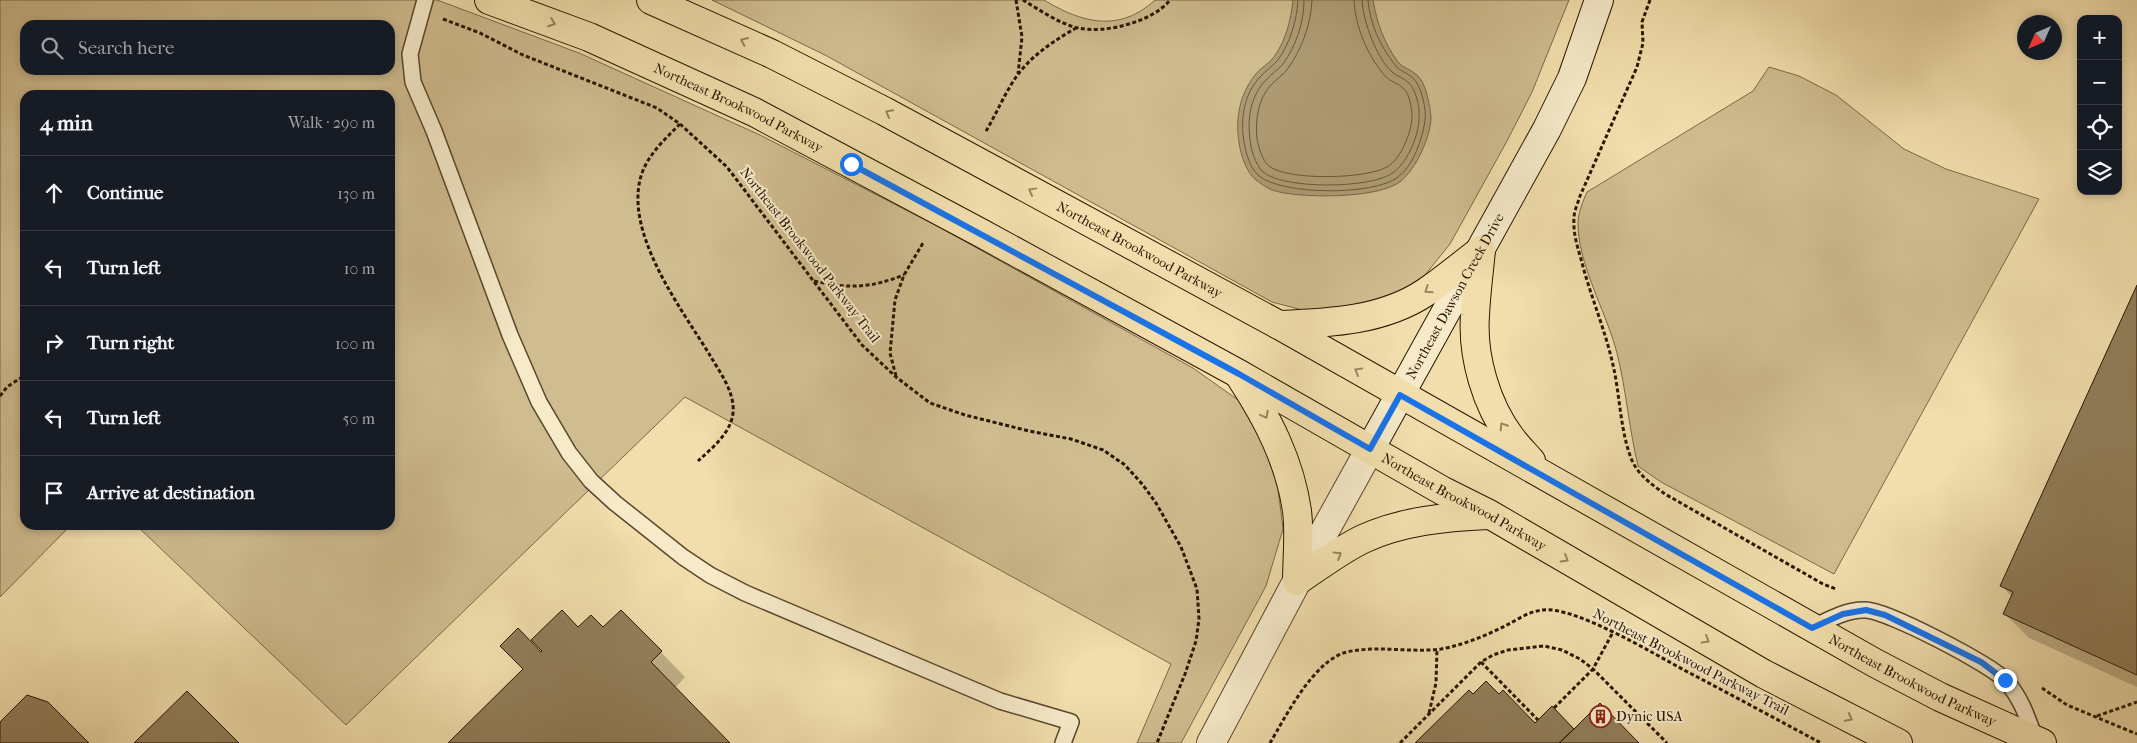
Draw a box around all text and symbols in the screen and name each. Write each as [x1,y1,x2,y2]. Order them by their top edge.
north arrow [2017,15,2062,60]
map controls [2077,15,2122,195]
button: + [2077,15,2122,60]
one-way arrow [547,17,555,27]
search box [20,20,395,75]
icon: search [38,34,66,62]
text: Search here [78,37,174,59]
one-way arrow [740,37,749,47]
street label: Northeast Brookwood Parkway [651,59,827,156]
button: − [2077,60,2122,105]
button: locate [2077,105,2122,150]
one-way arrow [885,110,894,120]
text: 4 min [40,111,93,135]
text: Walk · 290 m [288,113,375,132]
button: layers [2077,150,2122,195]
route start [840,153,863,176]
street label: Northeast Brookwood Parkway Trail [736,164,884,346]
icon: ahead [40,179,68,207]
text: Continue [87,182,163,204]
text: 130 m [337,184,375,203]
one-way arrow [1028,187,1037,197]
street label: Northeast Brookwood Parkway [1054,198,1226,302]
street label: Northeast Dawson Creek Drive [1402,210,1507,382]
icon: left [40,254,68,282]
text: Turn left [87,257,161,279]
text: 10 m [344,259,375,278]
one-way arrow [1424,284,1434,293]
icon: right [40,329,68,357]
text: Turn right [87,332,174,354]
text: 100 m [335,334,375,353]
one-way arrow [1354,367,1363,377]
icon: left [40,404,68,432]
text: Turn left [87,407,161,429]
text: 50 m [343,409,375,428]
one-way arrow [1258,410,1268,419]
one-way arrow [1500,422,1510,431]
street label: Northeast Brookwood Parkway [1379,449,1550,554]
icon: arrive [40,479,68,507]
text: Arrive at destination [87,482,255,504]
one-way arrow [1333,552,1342,561]
one-way arrow [1560,552,1569,562]
street label: Northeast Brookwood Parkway Trail [1590,605,1792,719]
street label: Northeast Brookwood Parkway [1826,630,2000,730]
one-way arrow [1700,634,1709,644]
route end [1994,669,2017,692]
building icon: Dynic USA [1588,704,1612,728]
place label: Dynic USA [1616,708,1684,725]
one-way arrow [1843,712,1852,722]

